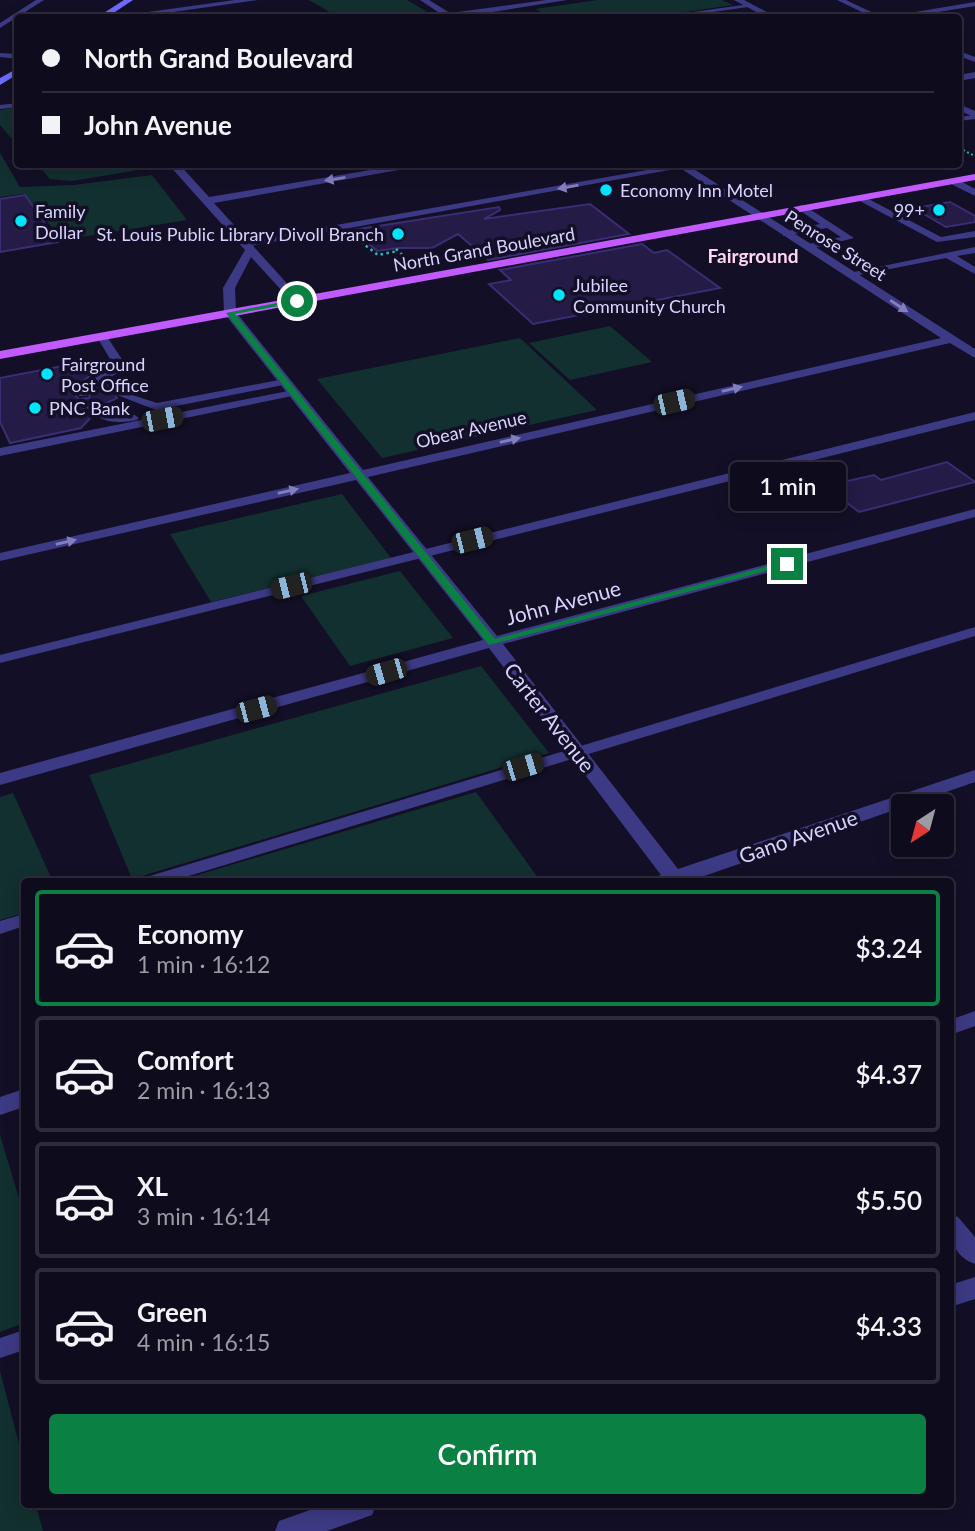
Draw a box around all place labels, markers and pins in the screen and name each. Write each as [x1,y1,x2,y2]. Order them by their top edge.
place label: Economy Inn Motel [620,179,773,201]
marker: Economy Inn Motel [598,182,614,198]
place label: 99+ [894,199,925,221]
place label: Family Dollar [35,200,86,243]
marker: 99+ [931,202,947,218]
marker: Family Dollar [13,213,29,229]
place label: St. Louis Public Library Divoll Branch [97,223,384,245]
marker: St. Louis Public Library Divoll Branch [390,226,406,242]
place label: Jubilee Community Church [573,274,726,317]
marker: Jubilee Community Church [551,287,567,303]
place label: Fairground Post Office [61,353,149,396]
marker: Fairground Post Office [39,366,55,382]
place label: PNC Bank [49,397,131,419]
marker: PNC Bank [27,400,43,416]

